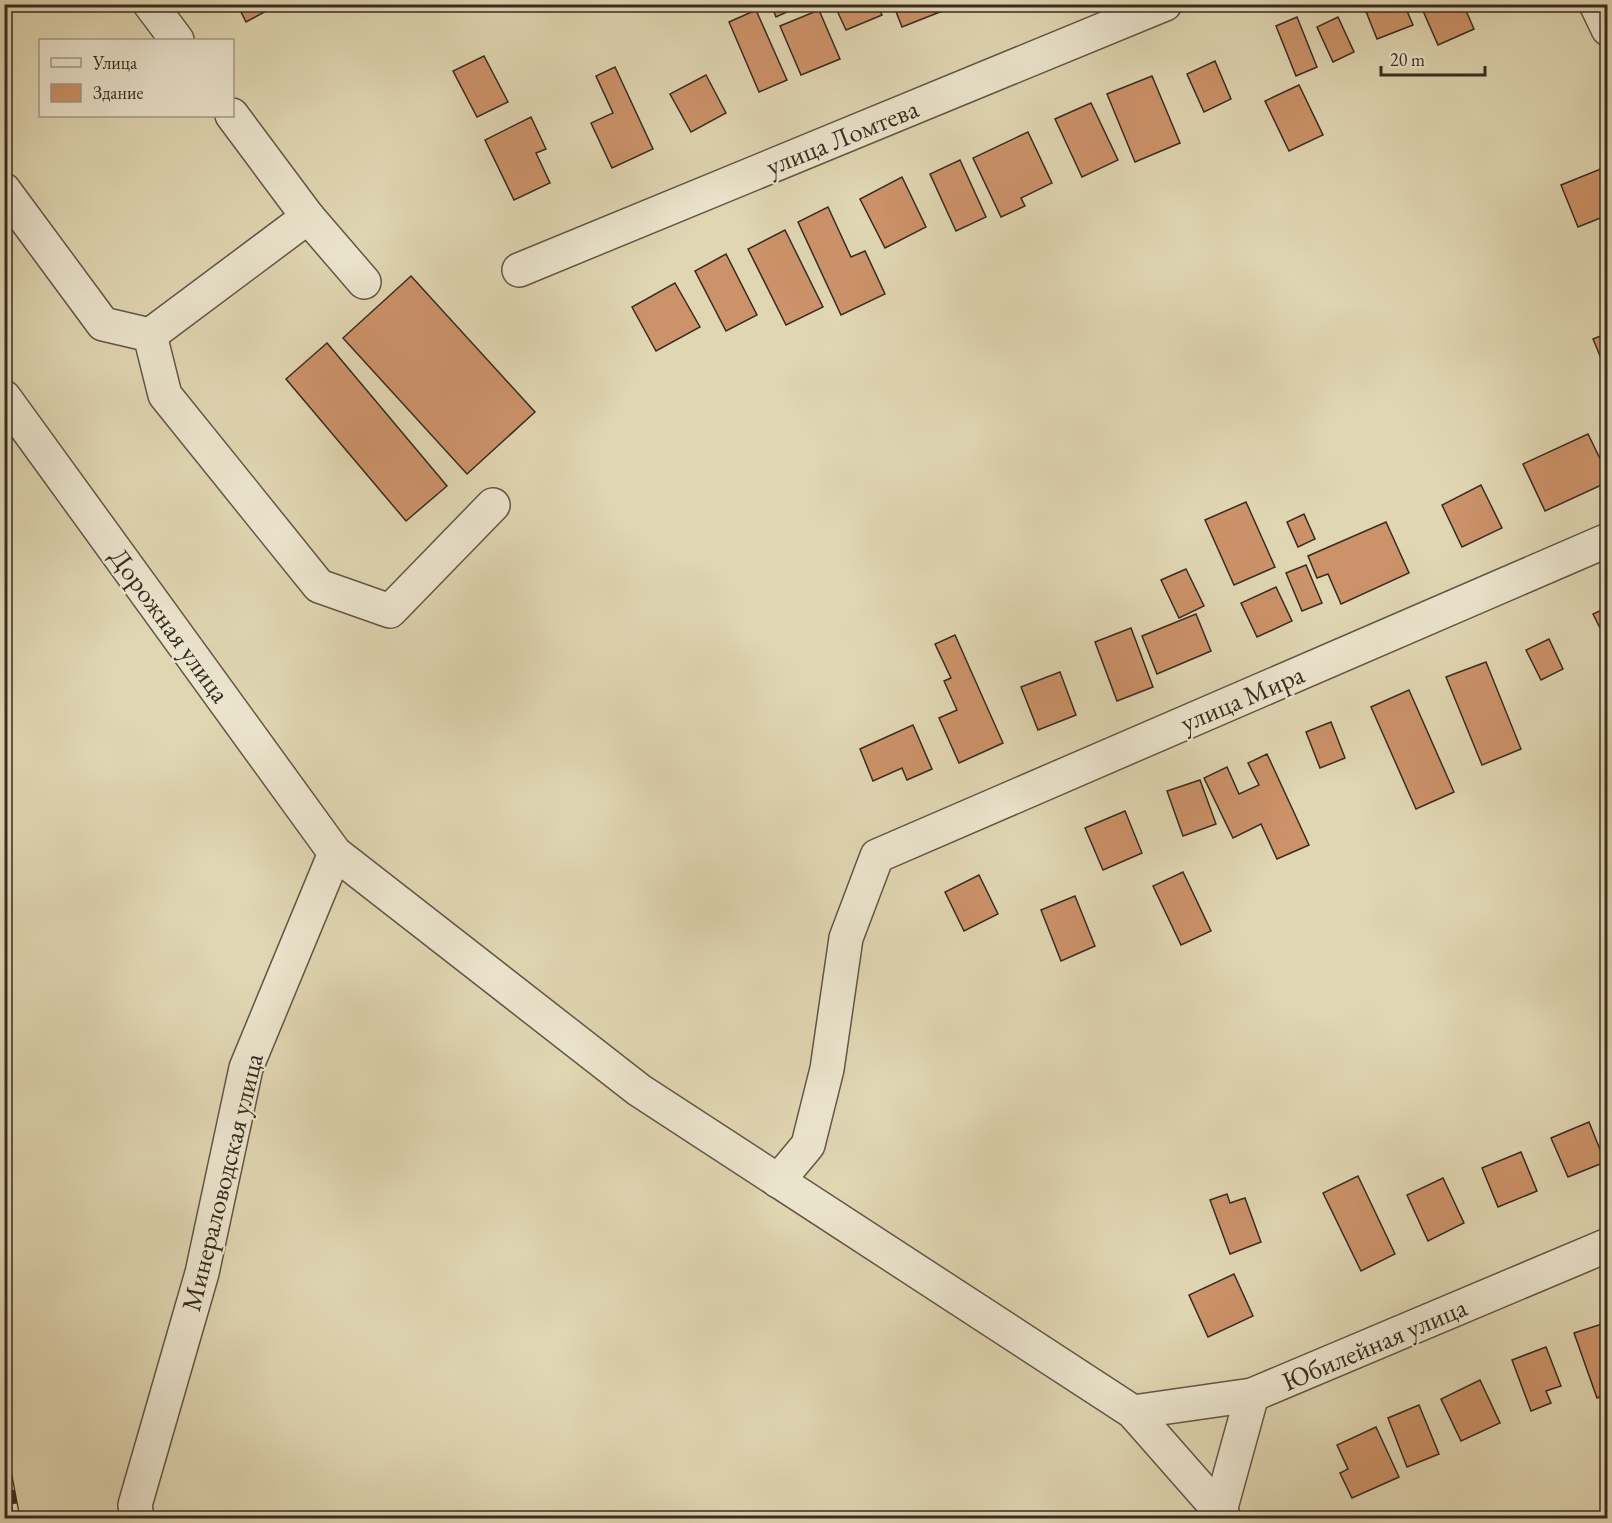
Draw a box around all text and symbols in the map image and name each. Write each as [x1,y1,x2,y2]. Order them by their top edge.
legend [39,39,234,117]
scale bar [1381,39,1484,77]
text: 20 m [1390,48,1425,71]
text: Улица [92,51,138,74]
text: Здание [93,81,143,104]
street label: улица Ломтева [761,90,924,183]
street label: Дорожная улица [102,541,238,710]
street label: улица Мира [1175,656,1309,740]
street label: Минераловодская улица [173,1049,271,1315]
street label: Юбилейная улица [1276,1289,1472,1399]

